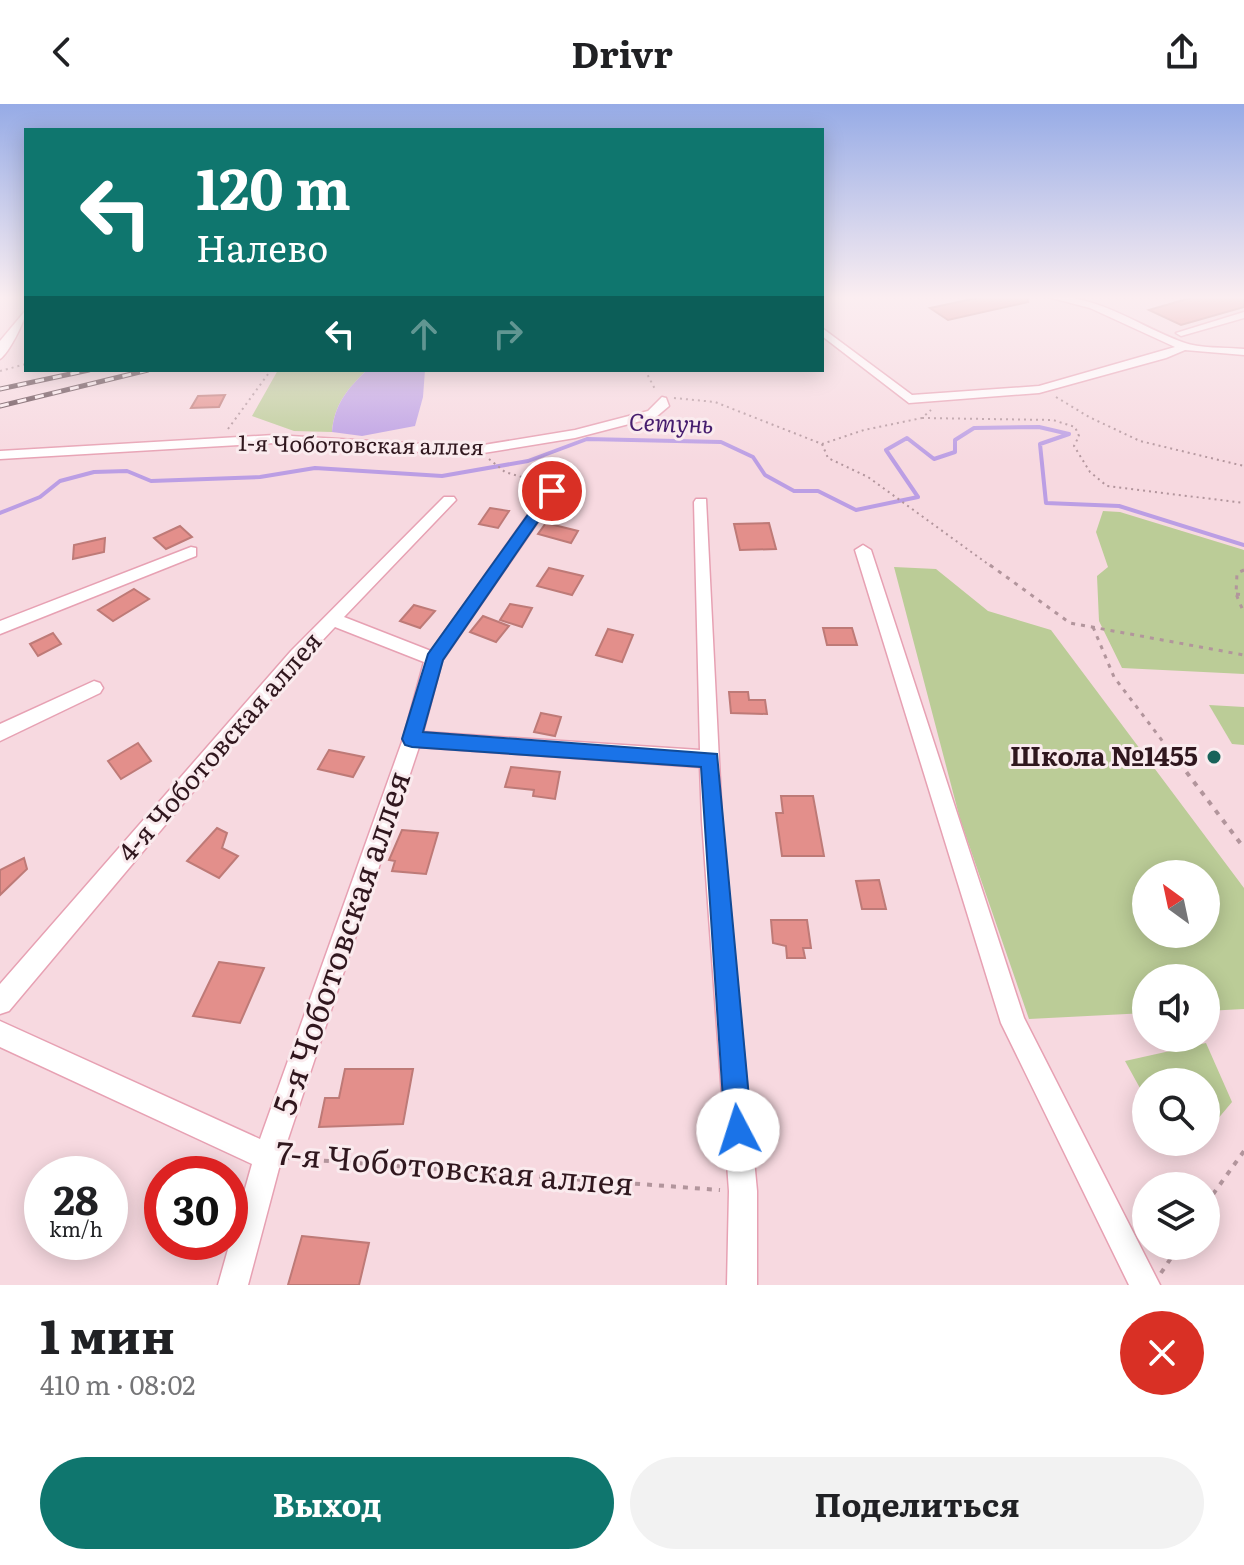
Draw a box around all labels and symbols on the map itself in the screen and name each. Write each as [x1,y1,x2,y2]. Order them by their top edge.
water label: Сетунь [628,403,714,440]
street label: 1-я Чоботовская аллея [238,425,484,462]
pin [518,457,586,525]
street label: 4-я Чоботовская аллея [107,622,329,869]
place label: Школа №1455 [1010,735,1198,774]
marker: Школа №1455 [1205,748,1223,766]
street label: 5-я Чоботовская аллея [258,764,421,1120]
north arrow [1132,860,1220,948]
position arrow [696,1088,780,1172]
street label: 7-я Чоботовская аллея [275,1126,636,1206]
speed limit sign: 30 [144,1156,248,1260]

